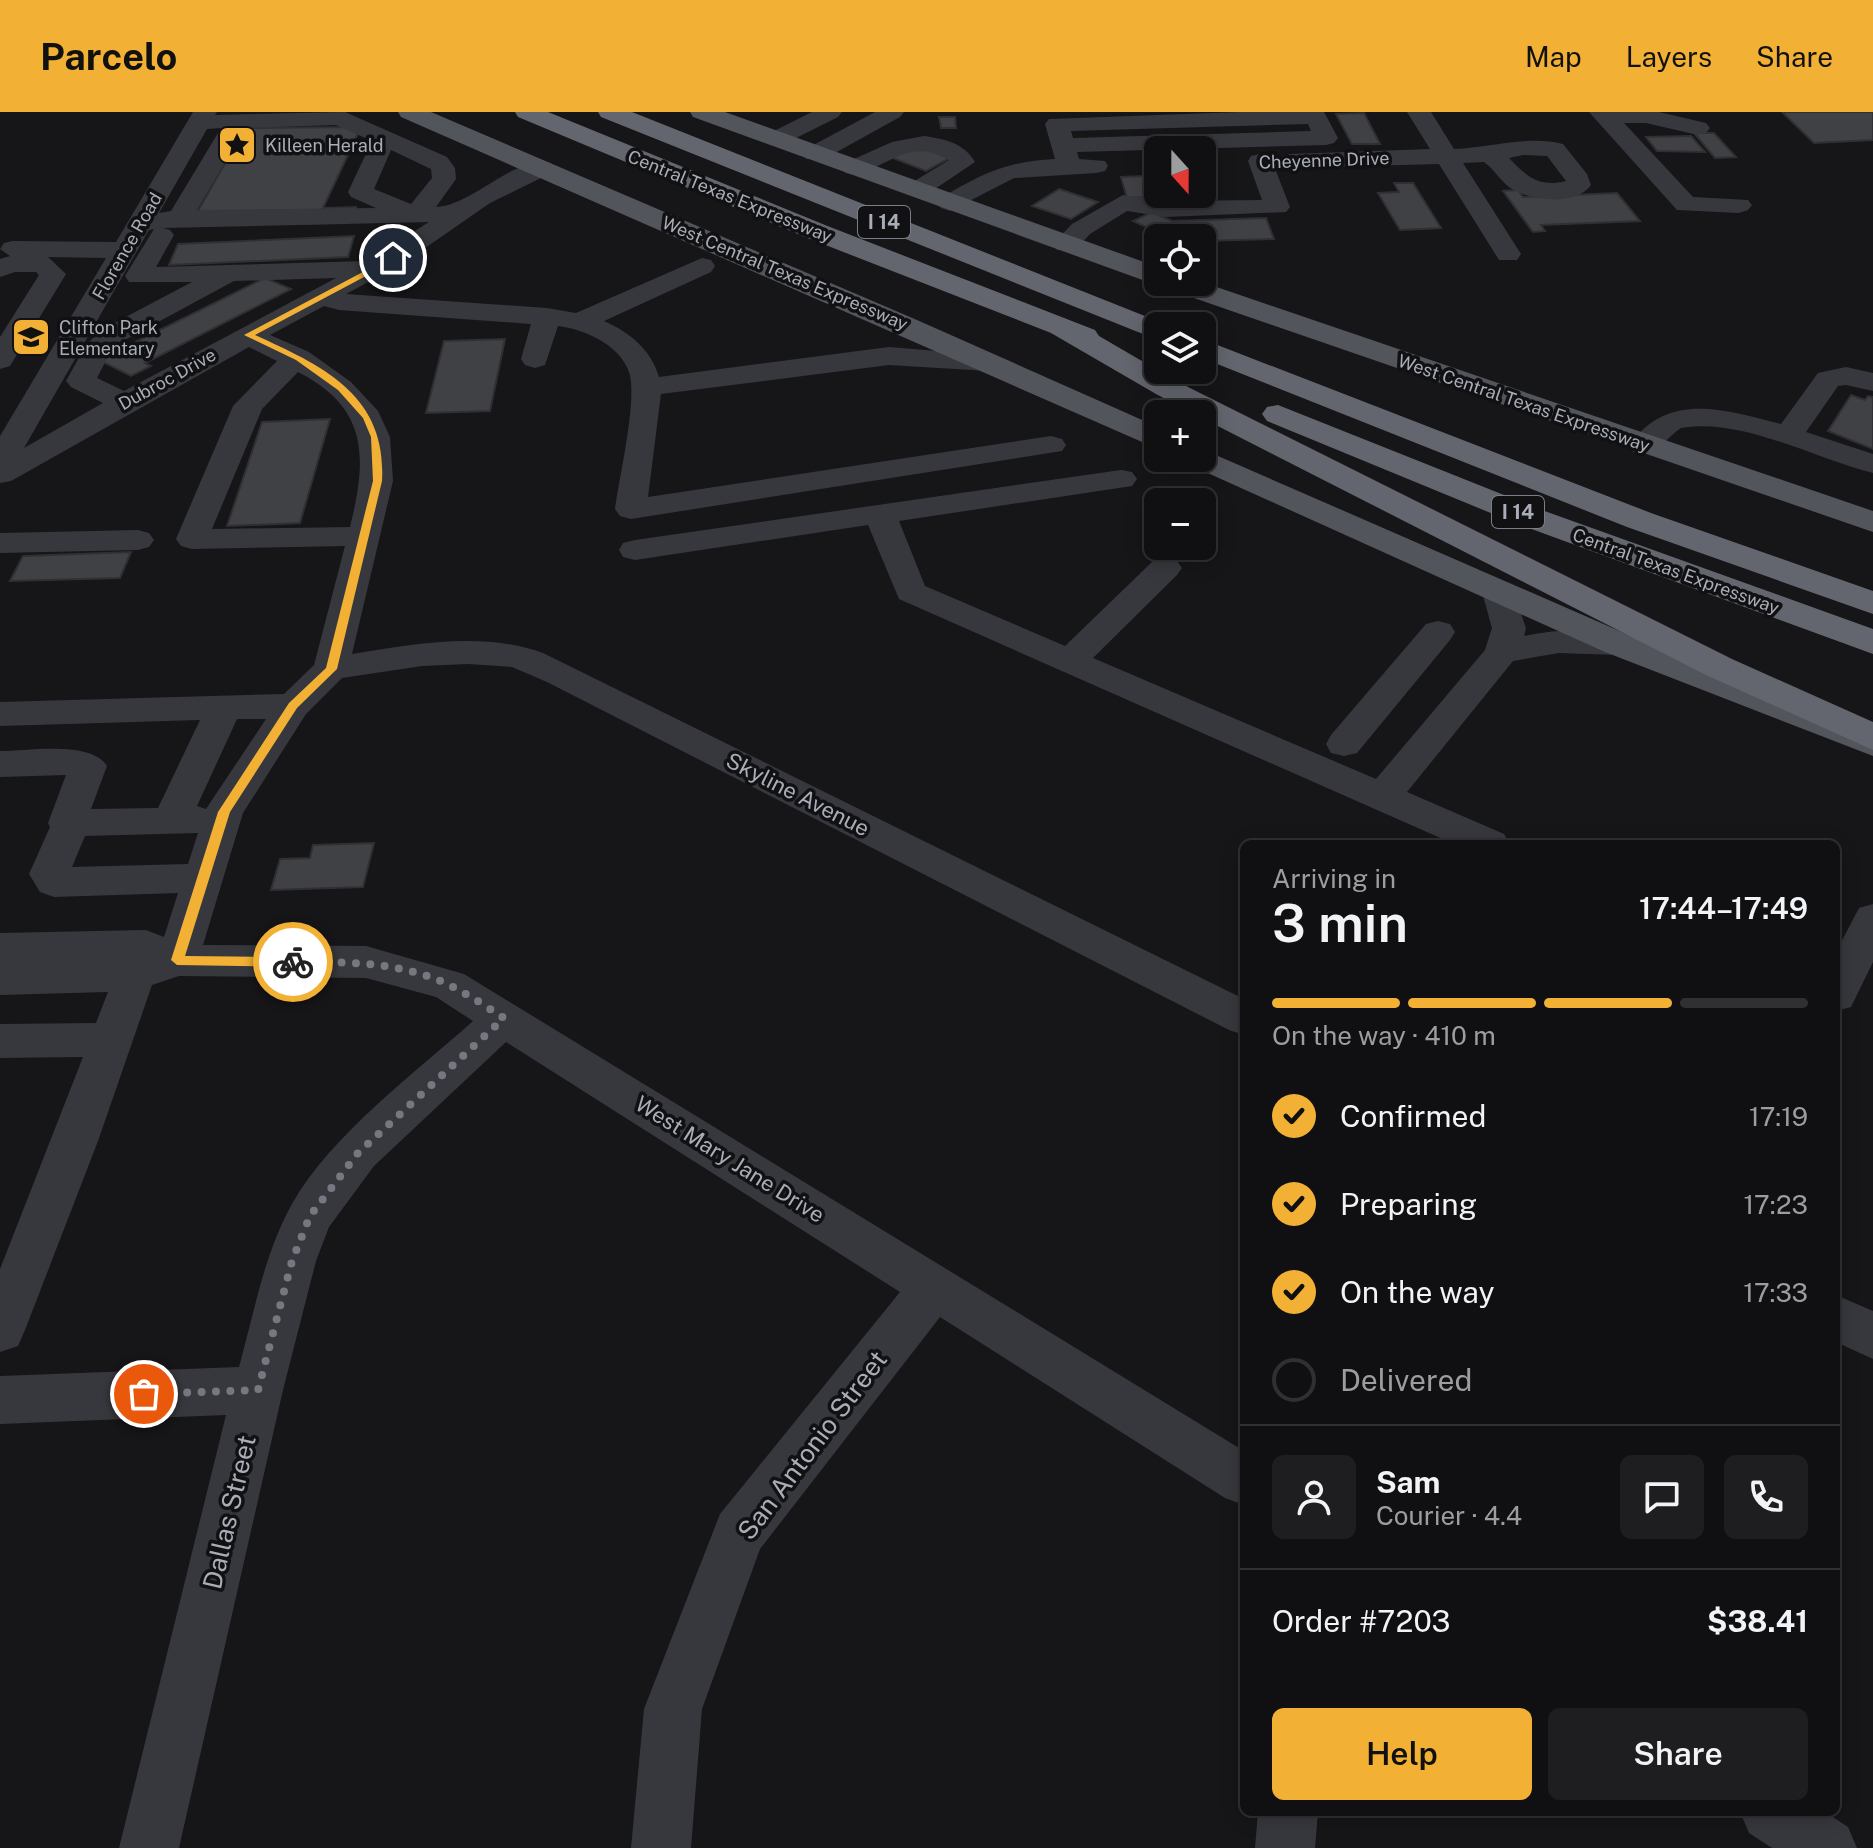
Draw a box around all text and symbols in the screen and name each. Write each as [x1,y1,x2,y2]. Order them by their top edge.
text: Parcelo [40,34,177,79]
text: Map [1525,40,1582,73]
text: Layers [1626,40,1712,73]
text: Share [1756,40,1833,73]
place icon: Killeen Herald [216,124,258,166]
place label: Killeen Herald [265,135,383,156]
north arrow [1144,136,1216,208]
map controls [1144,136,1216,560]
street label: Central Texas Expressway [625,145,835,247]
street label: Cheyenne Drive [1258,147,1390,173]
street label: Florence Road [88,189,166,303]
road number: I 14 [858,206,910,238]
street label: West Central Texas Expressway [659,212,911,335]
pin [359,224,427,292]
button: locate [1144,224,1216,296]
icon: home [371,236,415,280]
button: layers [1144,312,1216,384]
school or university icon: Clifton Park Elementary [10,316,52,358]
place label: Clifton Park Elementary [59,317,158,359]
street label: Dubroc Drive [115,344,219,414]
street label: West Central Texas Expressway [1395,350,1653,456]
button: + [1144,400,1216,472]
button: − [1144,488,1216,560]
road number: I 14 [1492,496,1544,528]
street label: Central Texas Expressway [1570,524,1783,618]
street label: Skyline Avenue [722,747,874,841]
text: Arriving in [1272,863,1396,894]
text: 17:44–17:49 [1639,890,1808,926]
text: 3 min [1272,893,1408,954]
courier [253,922,333,1002]
icon: bike [271,940,315,984]
text: On the way · 410 m [1272,1020,1496,1051]
street label: West Mary Jane Drive [631,1090,829,1228]
icon: check [1272,1094,1316,1138]
text: Confirmed [1340,1098,1486,1134]
text: 17:19 [1749,1101,1808,1132]
icon: check [1272,1182,1316,1226]
text: Preparing [1340,1186,1477,1222]
text: 17:23 [1744,1189,1808,1220]
icon: check [1272,1270,1316,1314]
text: On the way [1340,1274,1494,1310]
text: 17:33 [1743,1277,1808,1308]
street label: San Antonio Street [731,1344,893,1546]
pin [110,1360,178,1428]
text: Delivered [1340,1362,1472,1398]
icon: bag [122,1372,166,1416]
street label: Dallas Street [196,1432,262,1592]
button: person [1272,1455,1356,1539]
button: chat [1620,1455,1704,1539]
button: phone [1724,1455,1808,1539]
text: Sam [1376,1464,1440,1500]
text: Courier · 4.4 [1376,1500,1522,1531]
text: Order #7203 [1272,1603,1450,1639]
text: $38.41 [1707,1603,1808,1639]
button: Help [1272,1708,1532,1800]
button: Share [1548,1708,1808,1800]

